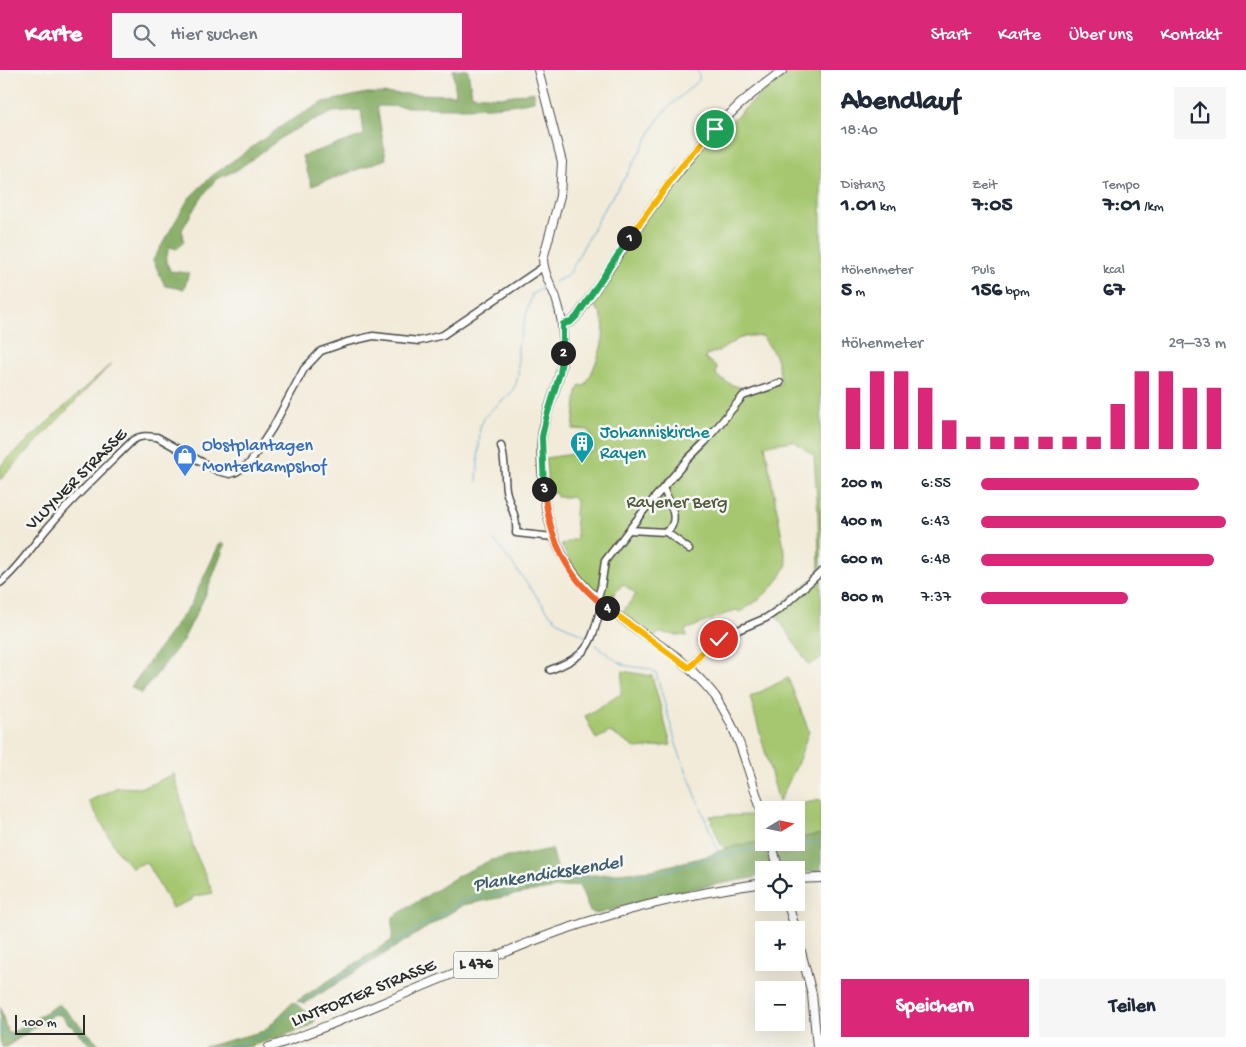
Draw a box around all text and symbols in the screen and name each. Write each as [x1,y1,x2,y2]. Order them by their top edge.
search box [112,13,462,58]
text: Karte [25,21,82,50]
icon: search [130,21,158,49]
text: Hier suchen [170,24,258,47]
text: Start [931,25,970,46]
text: Karte [998,25,1041,46]
text: Über uns [1069,25,1132,46]
text: Kontakt [1160,25,1221,46]
text: Abendlauf [841,86,960,119]
button: share [1174,87,1226,139]
pin [694,108,736,150]
icon: arrive [701,115,729,143]
text: 18:40 [841,122,878,141]
text: Distanz [841,177,885,194]
text: Zeit [972,177,997,194]
text: Tempo [1103,177,1140,194]
text: 1.01 [841,194,876,219]
text: 7:05 [972,194,1012,219]
text: 7:01 [1103,194,1141,219]
text: km [876,199,896,216]
text: /km [1141,199,1164,216]
pin: 1 [616,226,642,250]
text: 1 [627,230,632,247]
text: Höhenmeter [841,262,913,279]
text: Puls [972,262,995,279]
text: kcal [1103,262,1125,279]
text: 5 [841,279,852,304]
text: 156 [972,279,1002,304]
text: 67 [1103,279,1125,304]
text: m [852,284,865,301]
text: bpm [1002,284,1030,301]
text: Höhenmeter [841,335,923,354]
text: 29–33 m [1169,335,1226,354]
pin: 2 [550,340,576,366]
text: 2 [560,345,567,362]
place label: Johanniskirche Rayen [600,423,710,465]
street label: VLUYNER STRASSE [21,424,133,536]
building icon: Johanniskirche Rayen [569,430,595,464]
place label: Obstplantagen Monterkampshof [202,436,328,478]
shop icon: Obstplantagen Monterkampshof [172,443,198,477]
text: 200 m [841,475,882,494]
text: 6:55 [921,475,951,494]
pin: 3 [532,476,556,502]
text: 3 [541,481,548,498]
park label: Rayener Berg [626,493,728,514]
text: 400 m [841,513,882,532]
text: 6:43 [921,513,950,532]
text: 600 m [841,551,882,570]
text: 6:48 [921,551,950,570]
text: 800 m [841,589,883,608]
text: 7:37 [921,589,951,608]
pin: 4 [594,596,620,620]
text: 4 [604,600,611,617]
pin [698,618,740,660]
icon: check [705,625,733,653]
north arrow [755,801,805,851]
map controls [755,801,805,1031]
water label: Plankendickskendel [472,852,626,898]
button: locate [755,861,805,911]
button: + [755,921,805,971]
road number: L 476 [454,952,498,978]
street label: LINTFORTER STRASSE [289,955,440,1033]
button: Speichern [841,979,1029,1037]
button: Teilen [1039,979,1226,1037]
button: − [755,981,805,1031]
scale bar [15,1012,85,1035]
text: 100 m [22,1015,57,1032]

